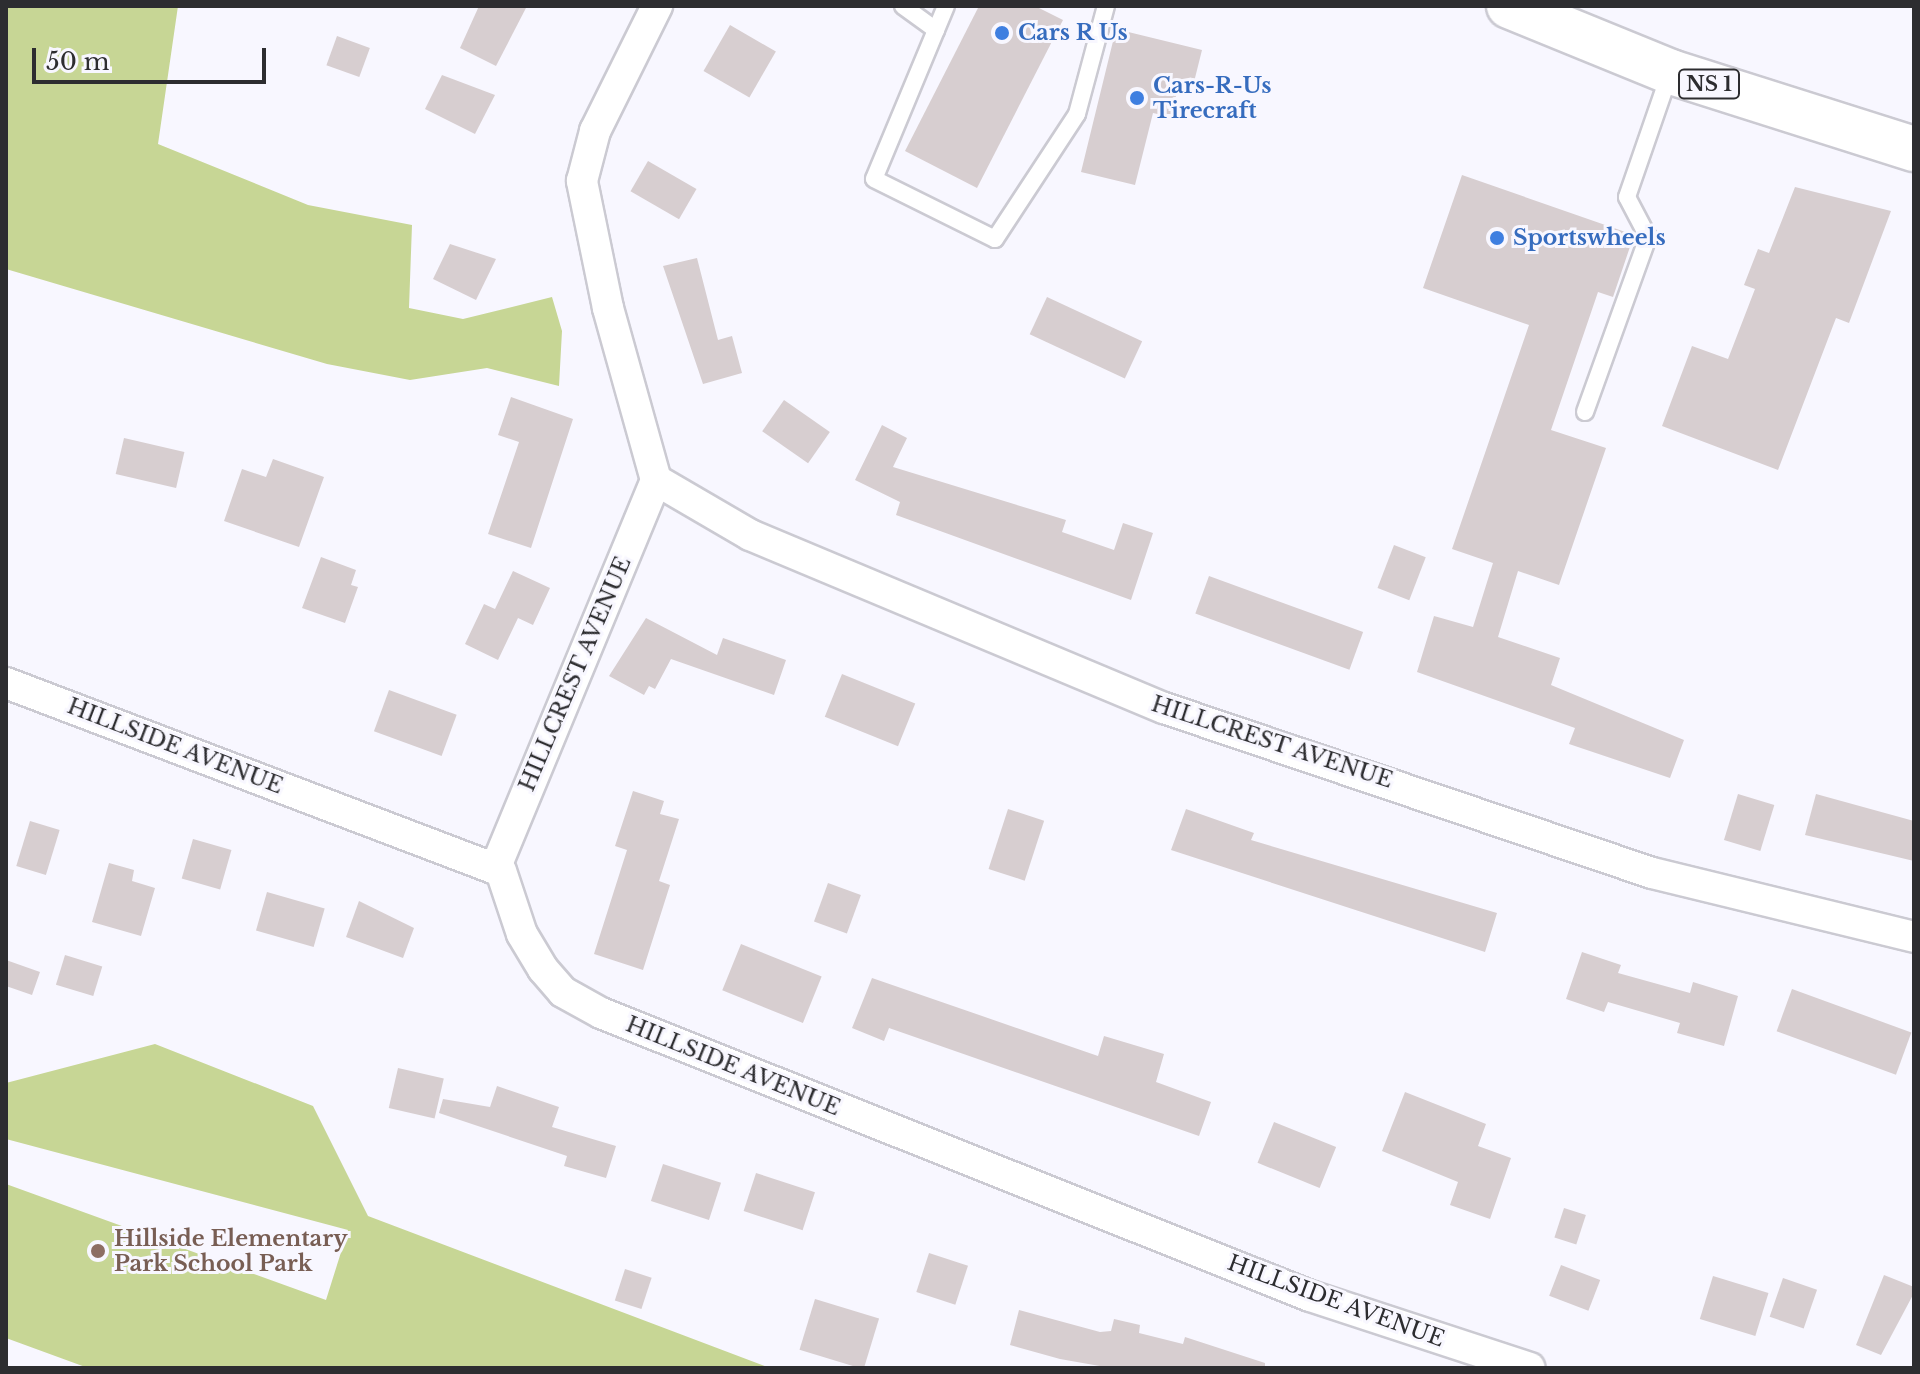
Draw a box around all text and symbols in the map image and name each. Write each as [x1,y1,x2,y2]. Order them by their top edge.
place label: Cars R Us [1018,20,1129,46]
marker: Cars R Us [993,24,1011,42]
scale bar [36,32,270,82]
text: 50 m [46,47,109,76]
road number: NS 1 [1677,68,1741,100]
place label: Cars-R-Us Tirecraft [1153,72,1272,124]
marker: Cars-R-Us Tirecraft [1128,89,1146,107]
place label: Sportswheels [1513,225,1666,251]
marker: Sportswheels [1488,229,1506,247]
street label: HILLCREST AVENUE [513,552,637,796]
street label: HILLCREST AVENUE [1147,690,1397,794]
street label: HILLSIDE AVENUE [63,693,287,799]
street label: HILLSIDE AVENUE [622,1011,844,1121]
place label: Hillside Elementary Park School Park [114,1225,347,1276]
marker: Hillside Elementary Park School Park [89,1242,107,1260]
street label: HILLSIDE AVENUE [1224,1249,1448,1353]

